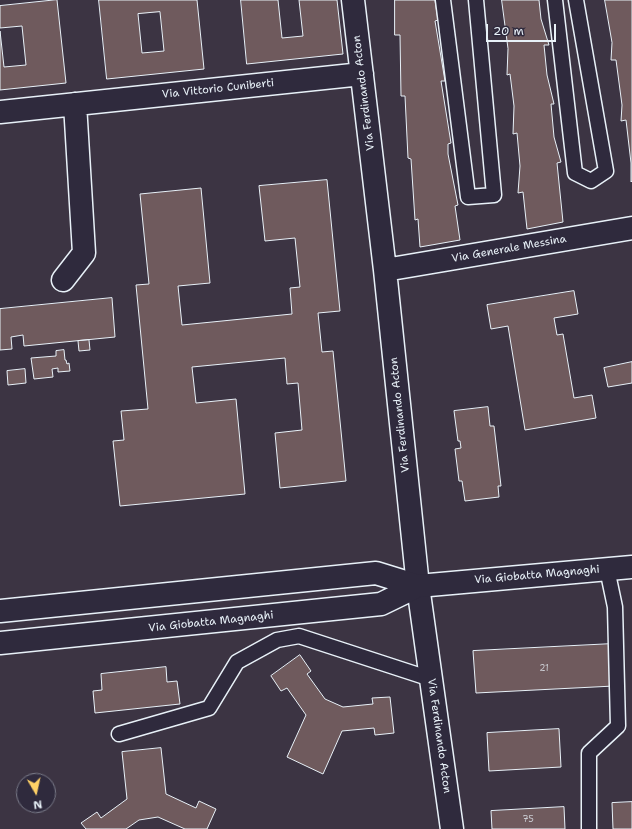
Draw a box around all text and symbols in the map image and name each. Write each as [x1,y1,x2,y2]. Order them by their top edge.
scale bar [488,16,558,42]
text: 20 m [493,23,524,39]
street label: Via Ferdinando Acton [350,35,378,151]
street label: Via Vittorio Cuniberti [161,77,275,101]
street label: Via Generale Messina [451,232,567,266]
street label: Via Ferdinando Acton [387,357,413,473]
street label: Via Giobatta Magnaghi [474,563,600,587]
street label: Via Giobatta Magnaghi [148,609,274,635]
house number: 21 [539,664,549,674]
street label: Via Ferdinando Acton [424,678,454,794]
north arrow [16,773,56,813]
text: N [32,796,43,812]
house number: 75 [522,815,534,825]

